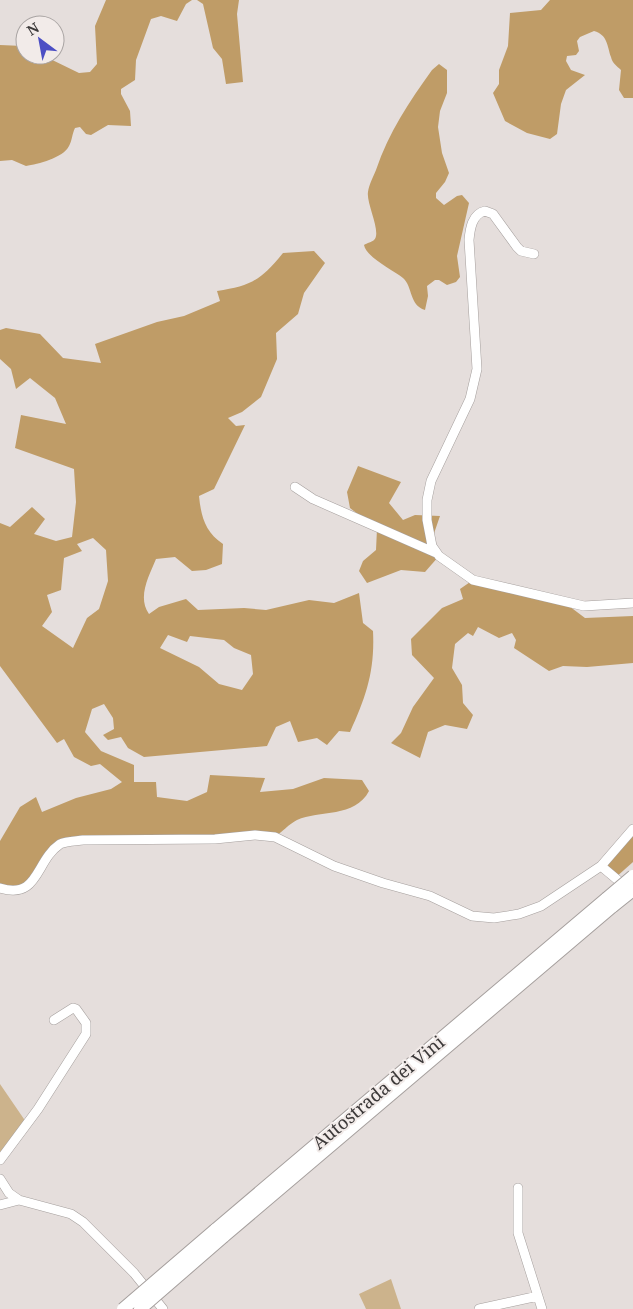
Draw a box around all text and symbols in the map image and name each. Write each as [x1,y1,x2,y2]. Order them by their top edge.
north arrow [15,15,65,65]
text: N [23,18,43,40]
street label: Autostrada dei Vini [307,1029,449,1154]

